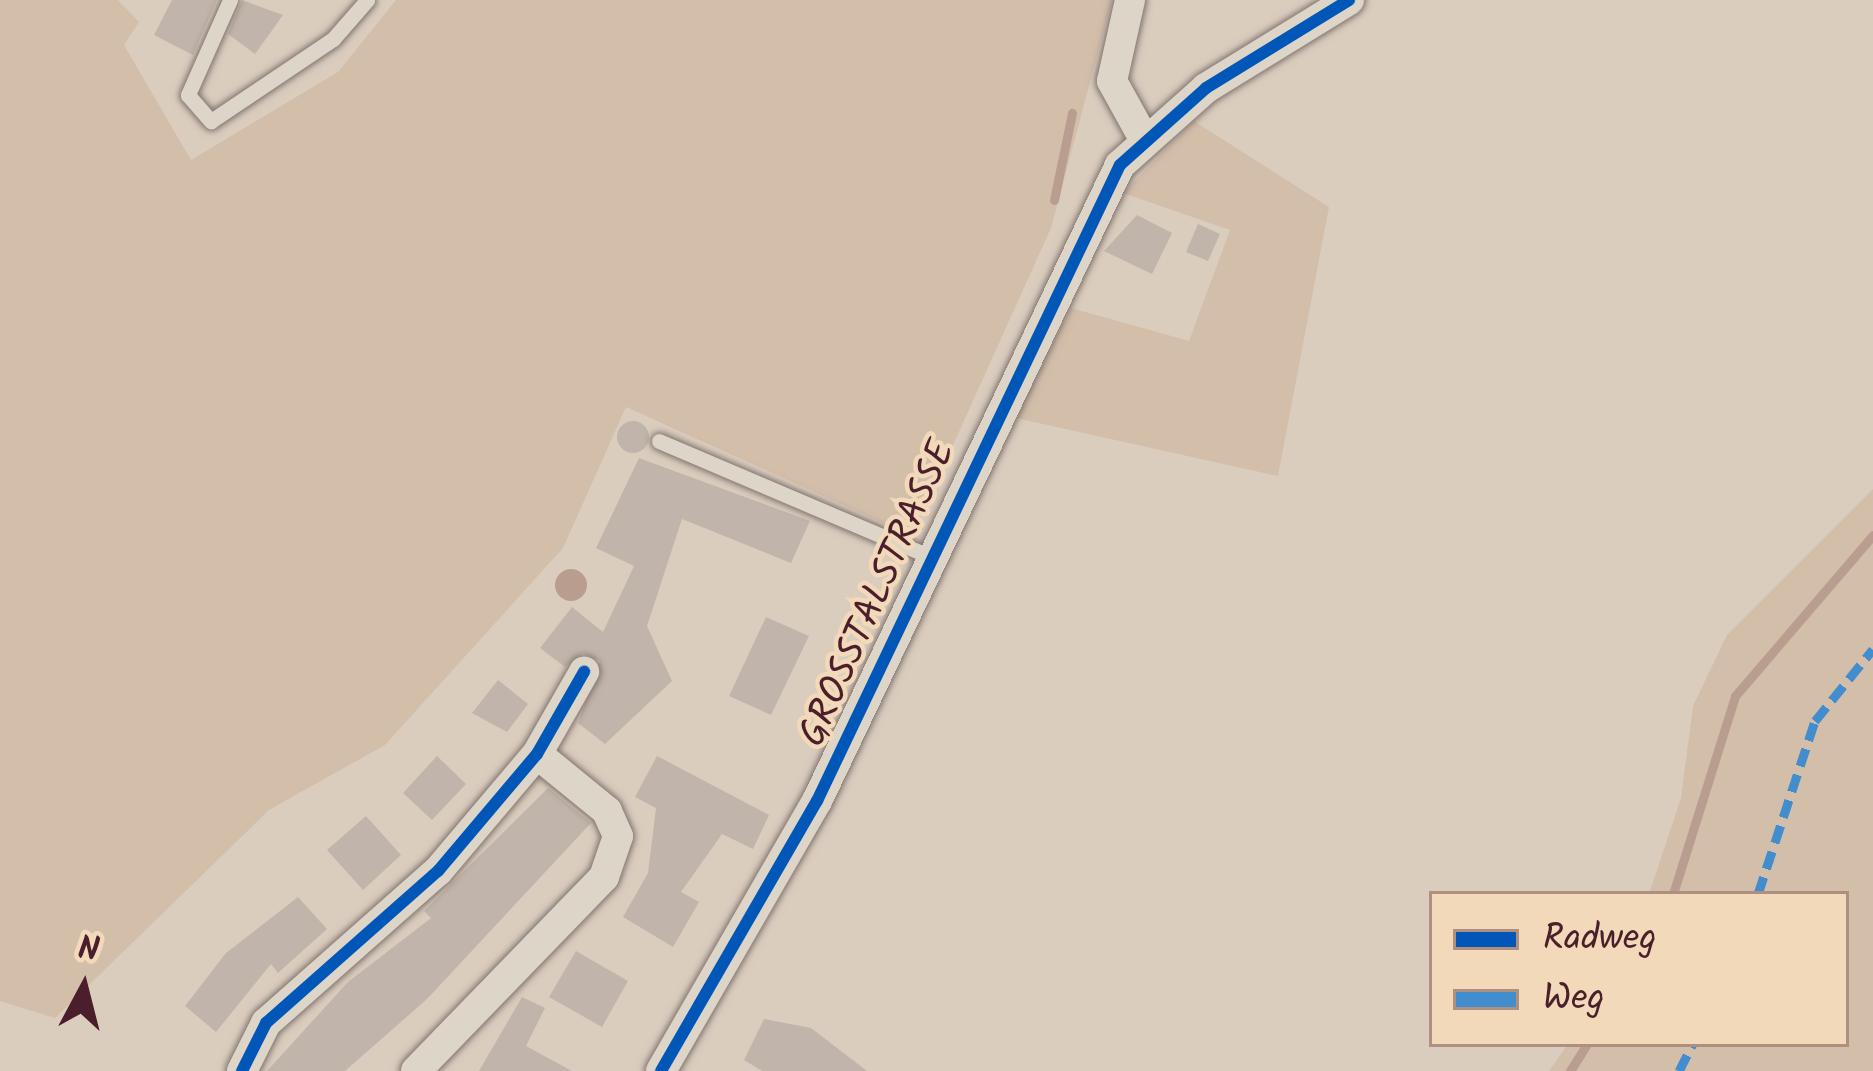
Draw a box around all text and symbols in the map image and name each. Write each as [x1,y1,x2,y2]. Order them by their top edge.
street label: GROSSTALSTRASSE [790,434,968,754]
legend [1429,891,1849,1047]
text: Radweg [1543,911,1656,968]
text: N [75,923,102,978]
north arrow [24,927,144,1047]
text: Weg [1543,971,1604,1028]

